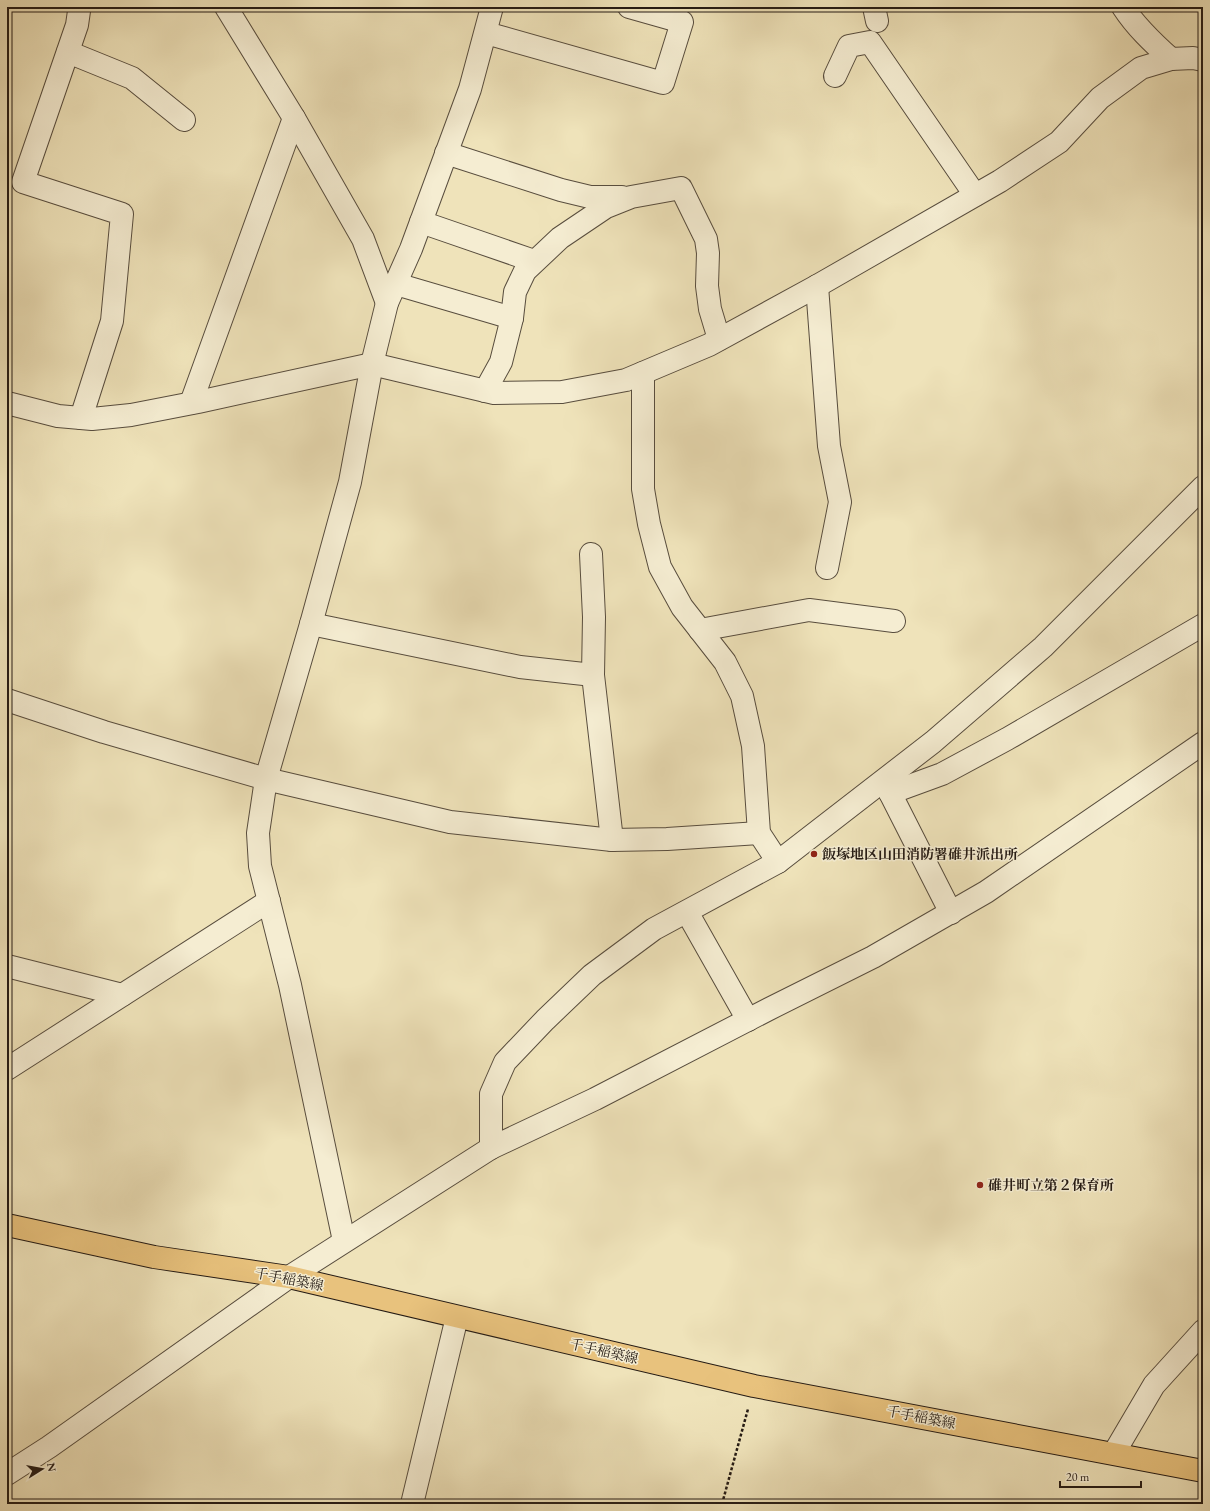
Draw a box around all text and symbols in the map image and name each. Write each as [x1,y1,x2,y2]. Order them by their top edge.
place label: 飯塚地区山田消防署碓井派出所 [822,845,1018,863]
marker: 飯塚地区山田消防署碓井派出所 [809,849,819,859]
place label: 碓井町立第２保育所 [988,1176,1114,1194]
marker: 碓井町立第２保育所 [975,1180,985,1190]
street label: 千手稲築線 [253,1263,325,1295]
street label: 千手稲築線 [568,1334,640,1368]
street label: 千手稲築線 [885,1401,957,1433]
north arrow [22,1449,62,1489]
text: N [44,1461,60,1473]
scale bar [1060,1463,1141,1489]
text: 20 m [1066,1469,1090,1485]

